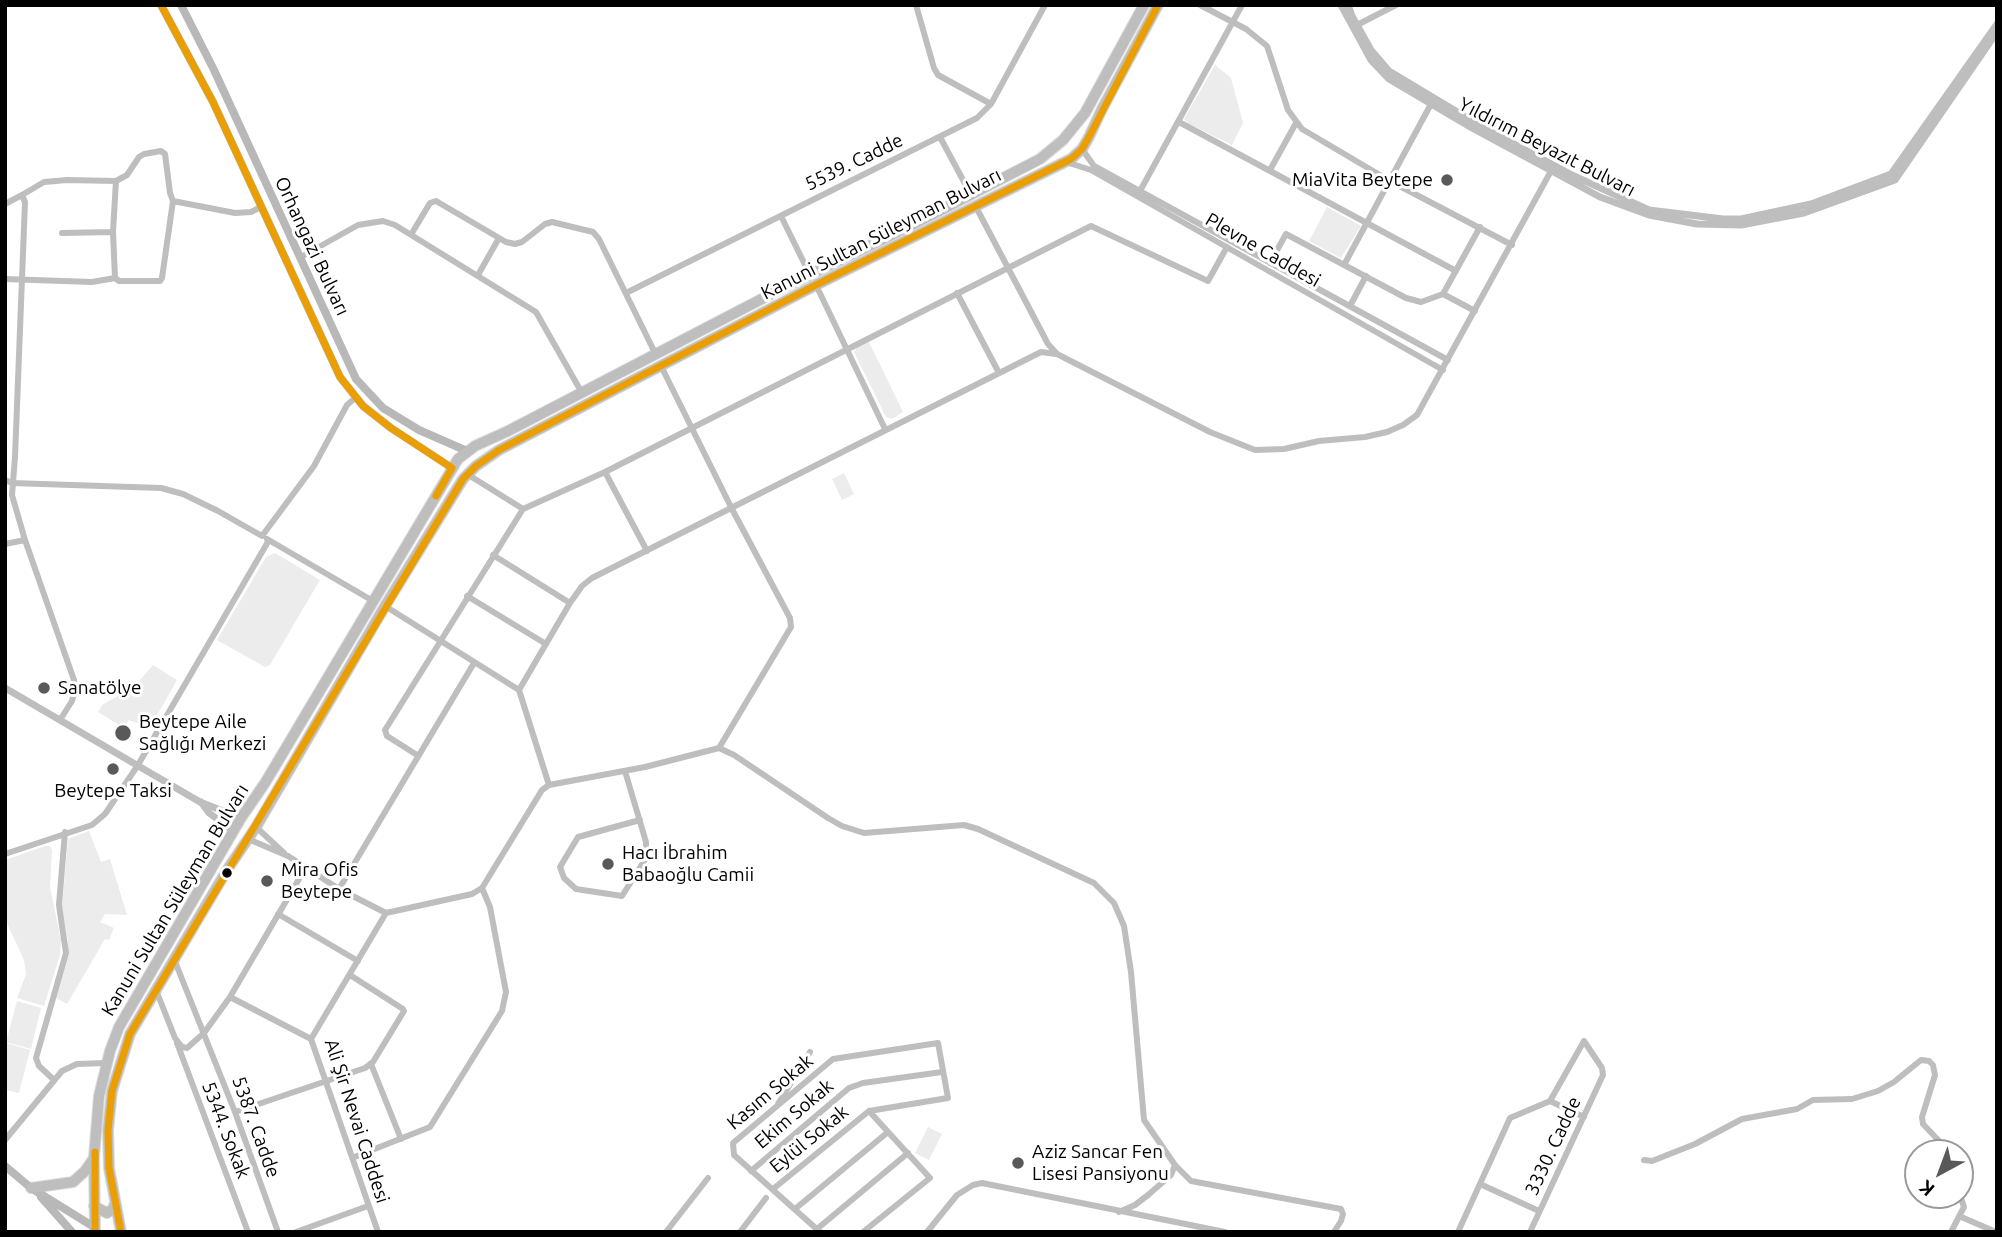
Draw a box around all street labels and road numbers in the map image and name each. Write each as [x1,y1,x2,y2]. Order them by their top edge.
street label: Yıldırım Beyazıt Bulvarı [1455,93,1639,201]
street label: 5539. Cadde [801,129,907,195]
street label: Kanuni Sultan Süleyman Bulvarı [757,163,1005,305]
street label: Orhangazi Bulvarı [270,173,354,319]
street label: Plevne Caddesi [1202,208,1324,292]
street label: Kanuni Sultan Süleyman Bulvarı [97,780,253,1020]
street label: Ali Şir Nevai Caddesi [320,1036,394,1206]
street label: Kasım Sokak [722,1050,818,1134]
street label: 5387. Cadde [227,1073,285,1181]
street label: Ekim Sokak [750,1075,838,1153]
street label: 5344. Sokak [197,1078,255,1182]
street label: 3330. Cadde [1520,1093,1586,1199]
street label: Eylül Sokak [765,1100,853,1178]

